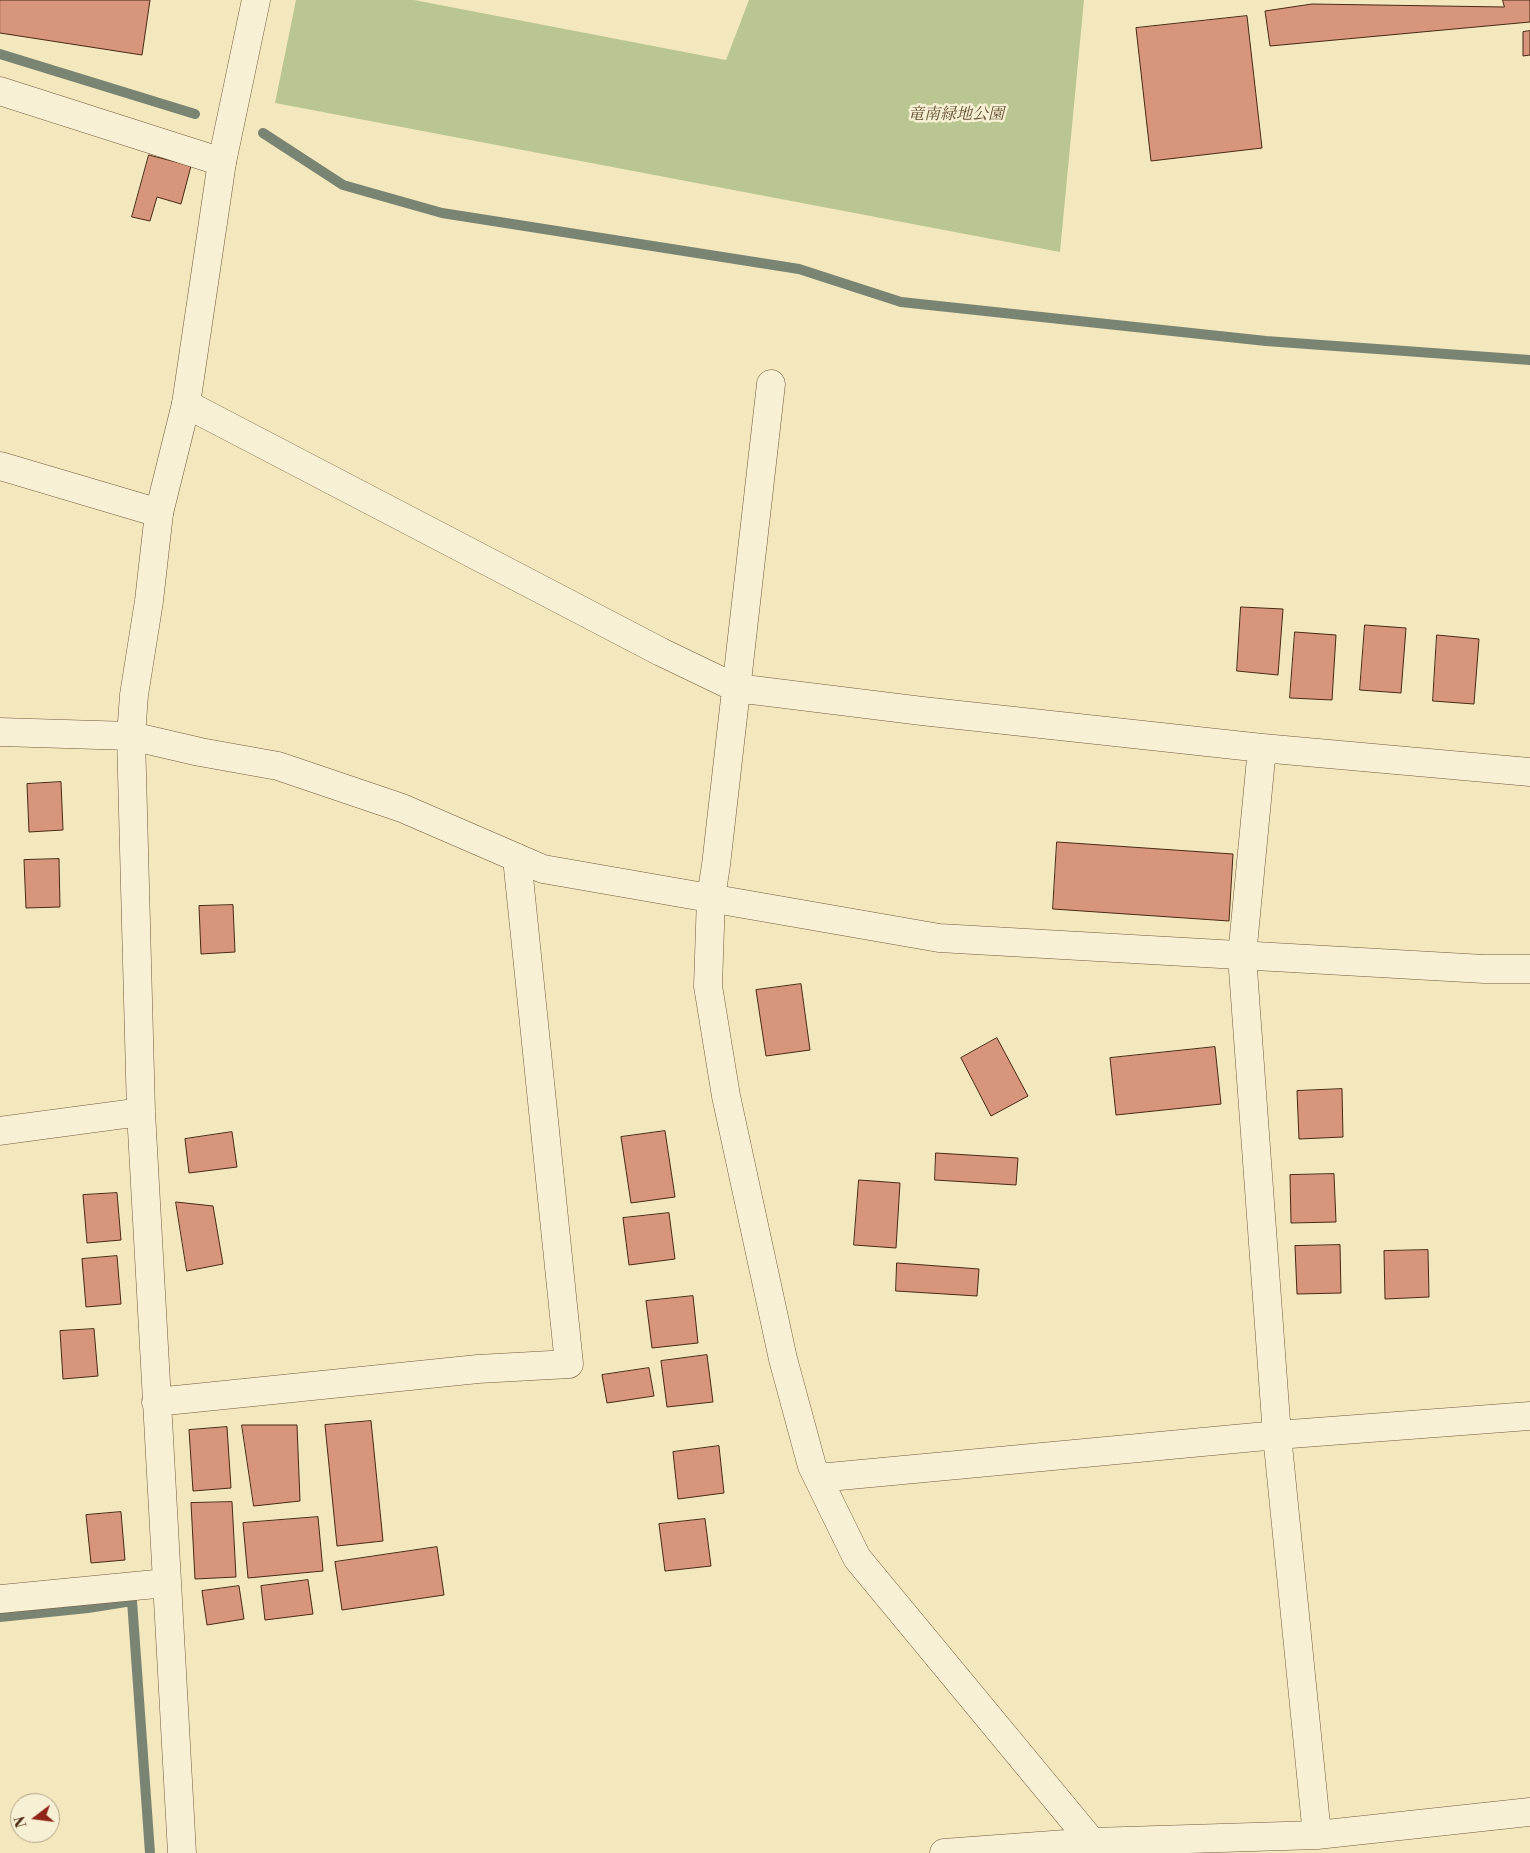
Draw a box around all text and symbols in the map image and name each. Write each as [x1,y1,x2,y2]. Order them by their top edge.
park label: 竜南緑地公園 [908,105,1004,125]
north arrow [10,1793,60,1843]
text: N [11,1814,32,1829]

